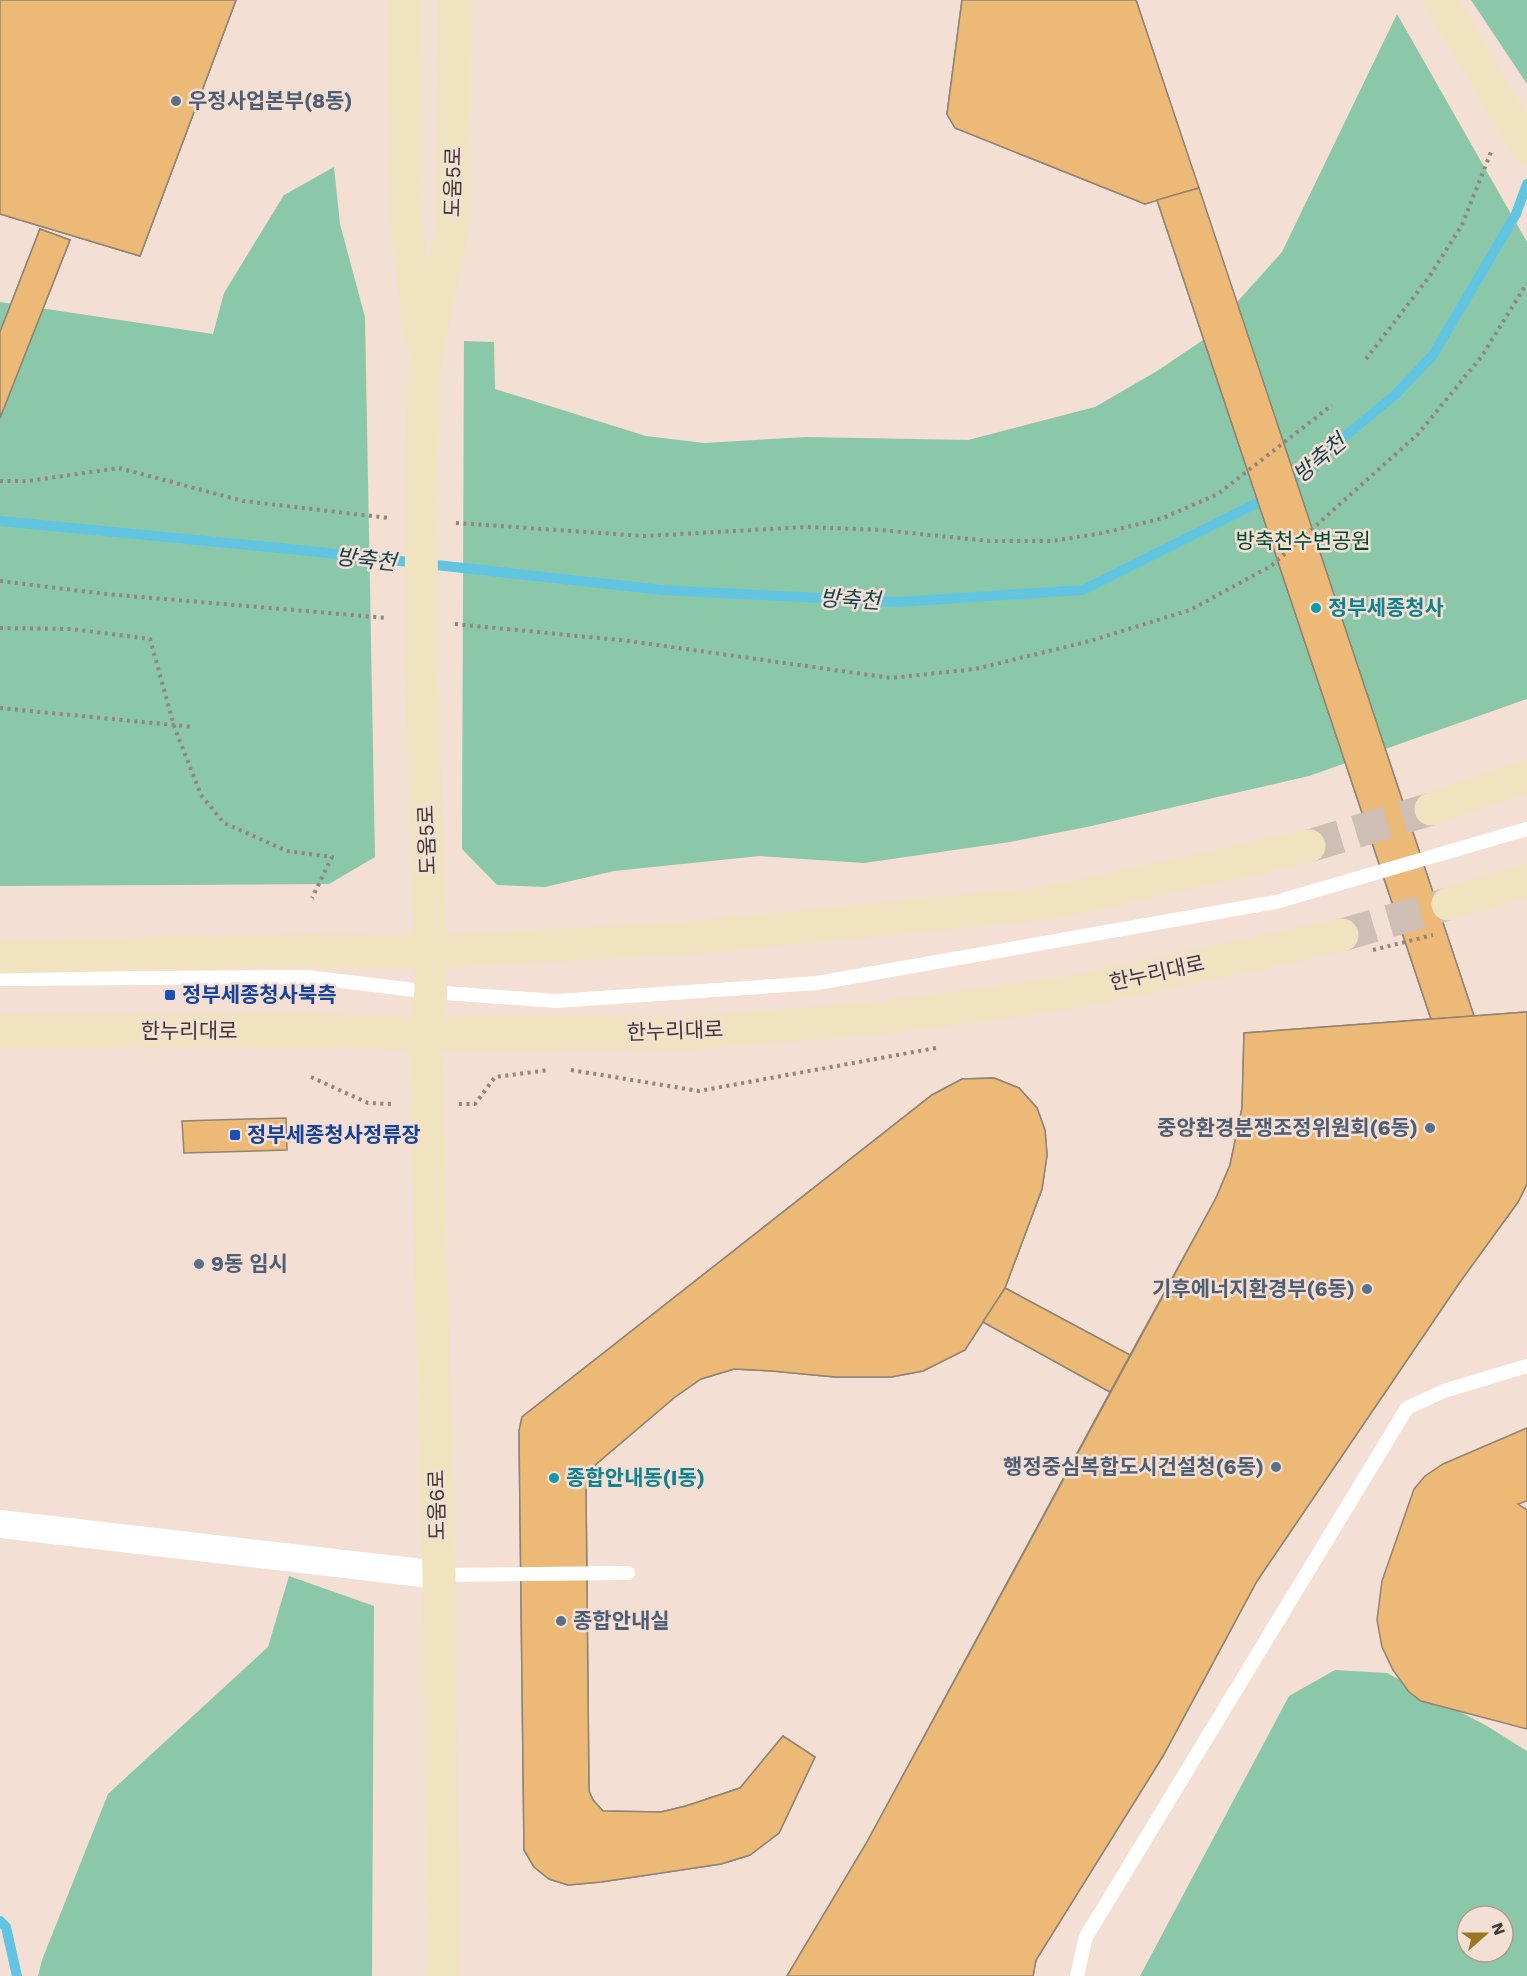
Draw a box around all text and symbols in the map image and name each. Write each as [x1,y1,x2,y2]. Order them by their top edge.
place label: 우정사업본부(8동) [188,88,353,113]
marker: 우정사업본부(8동) [169,94,183,108]
street label: 도움5로 [439,147,466,217]
water label: 방축천 [1288,428,1353,487]
park label: 방축천수변공원 [1235,528,1371,553]
water label: 방축천 [334,544,400,575]
water label: 방축천 [819,585,884,614]
place label: 정부세종청사 [1328,595,1444,620]
marker: 정부세종청사 [1309,601,1323,615]
street label: 도움5로 [413,805,440,876]
street label: 한누리대로 [1107,950,1207,995]
place label: 정부세종청사북측 [182,982,337,1007]
marker: 정부세종청사북측 [163,988,177,1002]
street label: 한누리대로 [626,1016,724,1045]
street label: 한누리대로 [141,1018,237,1043]
place label: 중앙환경분쟁조정위원회(6동) [1157,1115,1418,1140]
marker: 중앙환경분쟁조정위원회(6동) [1423,1121,1437,1135]
place label: 정부세종청사정류장 [247,1122,421,1147]
marker: 정부세종청사정류장 [228,1128,242,1142]
place label: 9동 임시 [211,1251,288,1276]
marker: 9동 임시 [192,1257,206,1271]
place label: 기후에너지환경부(6동) [1152,1276,1355,1301]
marker: 기후에너지환경부(6동) [1360,1282,1374,1296]
place label: 행정중심복합도시건설청(6동) [1003,1454,1264,1479]
marker: 행정중심복합도시건설청(6동) [1269,1460,1283,1474]
place label: 종합안내동(I동) [566,1465,705,1490]
street label: 도움6로 [423,1469,450,1541]
marker: 종합안내동(I동) [547,1471,561,1485]
place label: 종합안내실 [573,1608,670,1633]
marker: 종합안내실 [554,1614,568,1628]
north arrow [1455,1904,1515,1964]
text: N [1488,1920,1510,1938]

